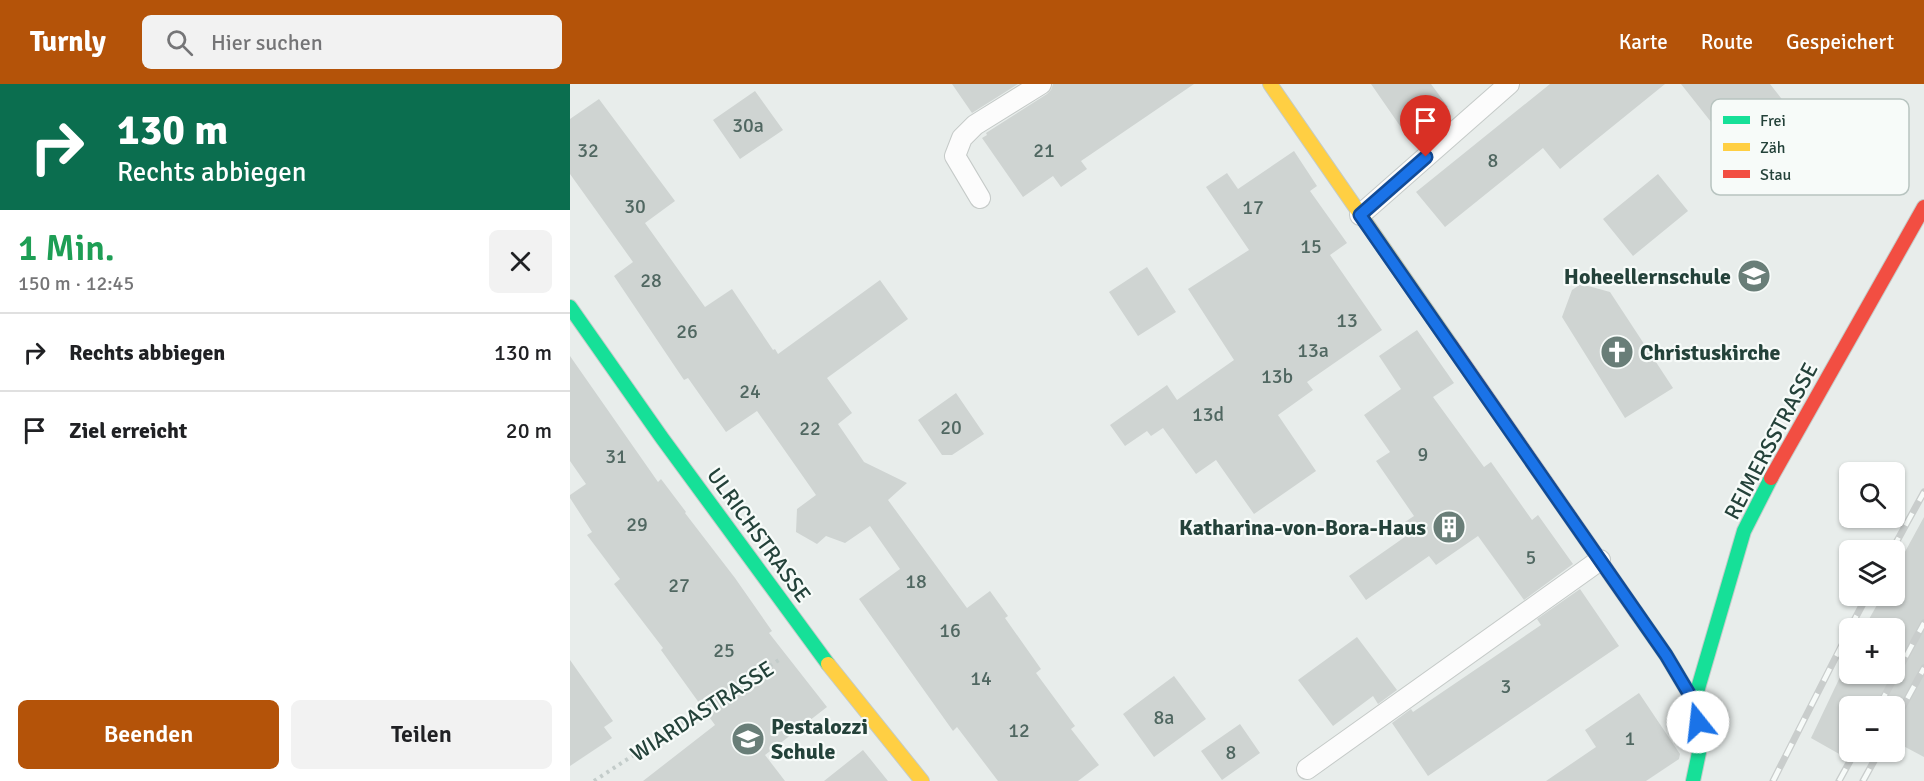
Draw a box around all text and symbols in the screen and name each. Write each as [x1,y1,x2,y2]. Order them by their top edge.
search box [142,15,562,69]
text: Turnly [30,25,106,59]
icon: search [163,26,196,59]
text: Hier suchen [211,29,323,56]
text: Karte [1619,29,1668,55]
text: Route [1701,29,1753,55]
text: Gespeichert [1786,29,1894,55]
pin [1400,95,1451,157]
legend [1711,99,1909,195]
icon: arrive [1409,104,1442,137]
text: 130 m [117,105,228,156]
icon: right [18,108,96,186]
text: Frei [1760,111,1786,131]
house number: 30a [732,113,764,138]
house number: 32 [577,138,599,163]
house number: 21 [1033,138,1055,163]
text: Zäh [1760,138,1786,158]
house number: 8 [1488,148,1498,173]
text: Rechts abbiegen [117,156,307,189]
text: Stau [1760,165,1791,185]
house number: 30 [624,194,646,219]
house number: 17 [1242,195,1264,220]
text: 1 Min. [18,226,115,271]
button: close [489,230,552,293]
house number: 15 [1300,234,1322,259]
school or university icon: Hoheellernschule [1736,258,1772,294]
place label: Hoheellernschule [1564,263,1731,290]
house number: 28 [640,268,662,293]
text: 150 m · 12:45 [18,271,134,296]
house number: 13 [1336,308,1358,333]
house number: 26 [676,319,698,344]
church icon: Christuskirche [1599,334,1635,370]
icon: right [18,336,51,369]
house number: 13a [1297,338,1329,363]
text: Rechts abbiegen [69,339,225,366]
text: 130 m [494,339,552,366]
place label: Christuskirche [1640,339,1781,366]
street label: REIMERSSTRASSE [1718,358,1824,524]
house number: 13b [1261,364,1293,389]
house number: 24 [739,379,761,404]
house number: 13d [1192,402,1224,427]
icon: arrive [18,414,51,447]
house number: 20 [940,415,962,440]
house number: 22 [799,416,821,441]
text: Ziel erreicht [69,417,187,444]
text: 20 m [506,417,552,444]
house number: 9 [1418,442,1428,467]
house number: 31 [605,444,627,469]
street label: ULRICHSTRASSE [701,462,817,608]
map controls [1839,462,1905,762]
button: search [1839,462,1905,528]
building icon: Katharina-von-Bora-Haus [1431,509,1467,545]
house number: 29 [626,512,648,537]
place label: Katharina-von-Bora-Haus [1179,514,1426,541]
button: layers [1839,540,1905,606]
house number: 5 [1526,545,1536,570]
house number: 18 [905,569,927,594]
house number: 27 [668,573,690,598]
house number: 16 [939,618,961,643]
button: + [1839,618,1905,684]
house number: 25 [713,638,735,663]
street label: WIARDASTRASSE [625,655,779,767]
house number: 14 [970,666,992,691]
house number: 3 [1501,674,1511,699]
position arrow [1666,690,1730,754]
button: − [1839,696,1905,762]
button: Beenden [18,700,279,769]
button: Teilen [291,700,552,769]
house number: 8a [1154,705,1174,730]
place label: Pestalozzi Schule [771,713,868,765]
house number: 12 [1008,718,1030,743]
school or university icon: Pestalozzi Schule [730,721,766,757]
house number: 1 [1625,726,1635,751]
house number: 8 [1226,740,1236,765]

